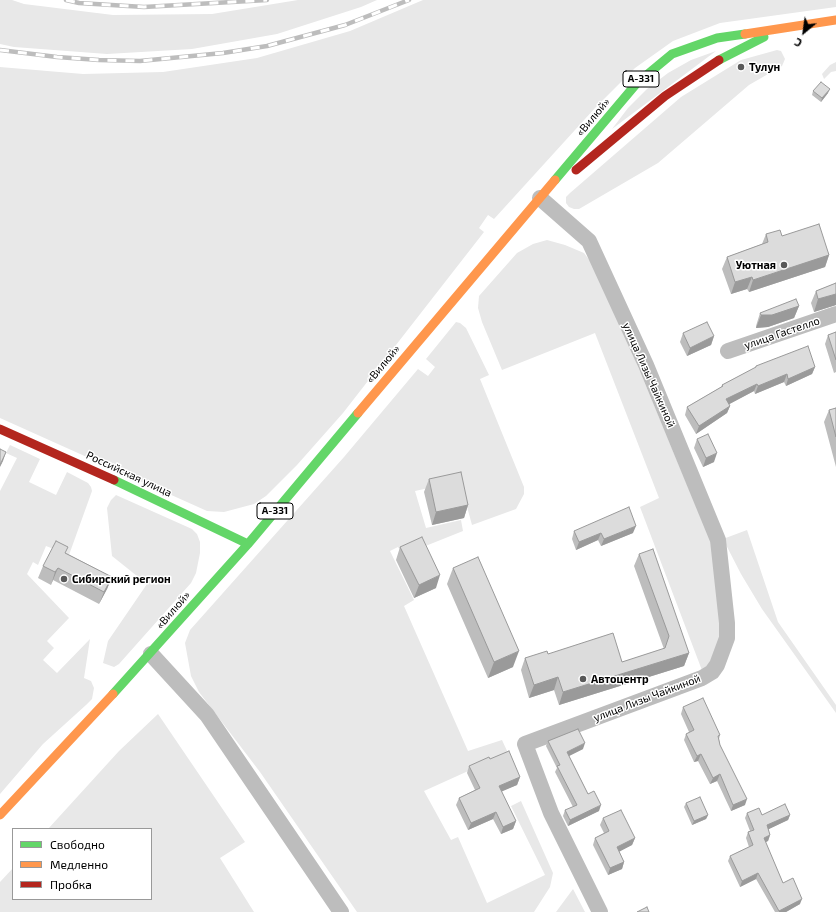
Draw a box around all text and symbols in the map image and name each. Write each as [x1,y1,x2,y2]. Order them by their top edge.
north arrow [784,12,824,52]
text: С [792,36,804,50]
place label: Тулун [749,60,780,74]
marker: Тулун [736,62,746,72]
road number: А-331 [623,71,659,87]
street label: «Вилюй» [573,95,613,139]
place label: Уютная [736,258,776,272]
marker: Уютная [779,260,789,270]
street label: улица Гастелло [743,314,821,352]
street label: улица Лизы Чайкиной [620,320,678,430]
street label: «Вилюй» [363,342,403,386]
street label: Российская улица [84,448,174,500]
road number: А-331 [257,503,293,519]
place label: Сибирский регион [72,572,171,586]
marker: Сибирский регион [59,574,69,584]
street label: «Вилюй» [153,589,193,631]
street label: улица Лизы Чайкиной [592,671,702,725]
place label: Автоцентр [591,672,649,686]
marker: Автоцентр [578,674,588,684]
legend [12,828,152,900]
text: Свободно [50,837,105,851]
text: Медленно [50,857,108,871]
text: Пробка [50,877,92,891]

